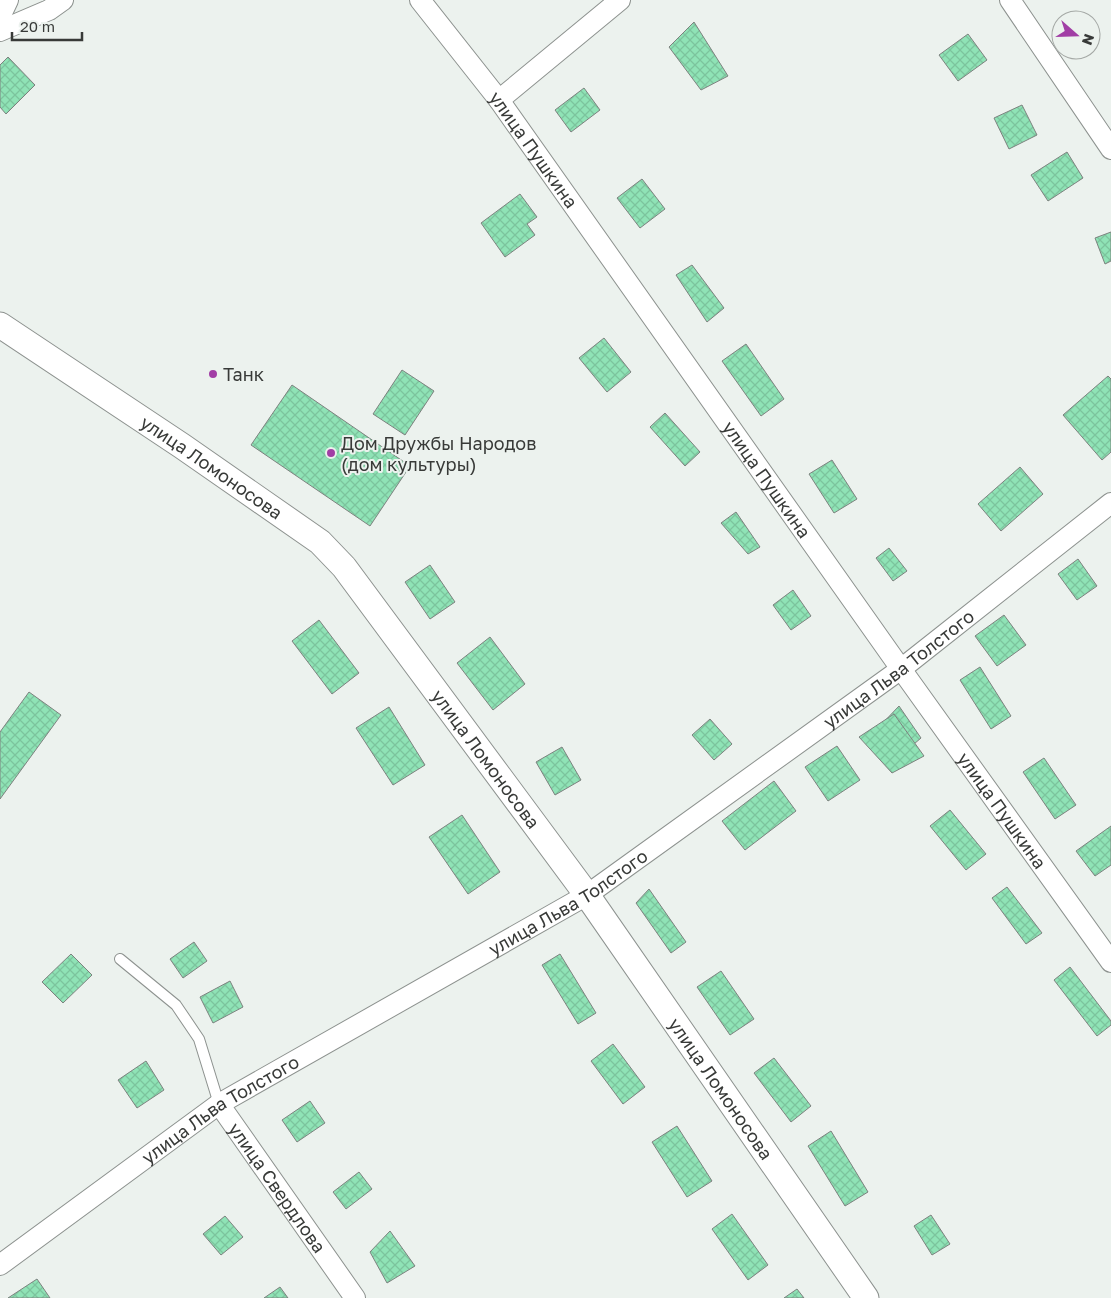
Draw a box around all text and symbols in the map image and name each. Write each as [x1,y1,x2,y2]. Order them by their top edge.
scale bar [12,10,82,42]
north arrow [1051,10,1101,60]
text: 20 m [20,17,55,35]
text: N [1079,32,1098,48]
street label: улица Пушкина [485,87,583,212]
place label: Танк [223,363,264,385]
marker: Танк [207,368,219,380]
street label: улица Ломоносова [137,411,287,524]
street label: улица Пушкина [718,417,816,542]
place label: Дом Дружбы Народов (дом культуры) [341,432,536,475]
marker: Дом Дружбы Народов (дом культуры) [325,447,337,459]
street label: улица Льва Толстого [819,605,978,733]
street label: улица Ломоносова [427,685,545,833]
street label: улица Пушкина [953,748,1051,873]
street label: улица Льва Толстого [484,844,652,960]
street label: улица Ломоносова [664,1013,778,1164]
street label: улица Льва Толстого [137,1050,303,1168]
street label: улица Свердлова [224,1118,331,1257]

